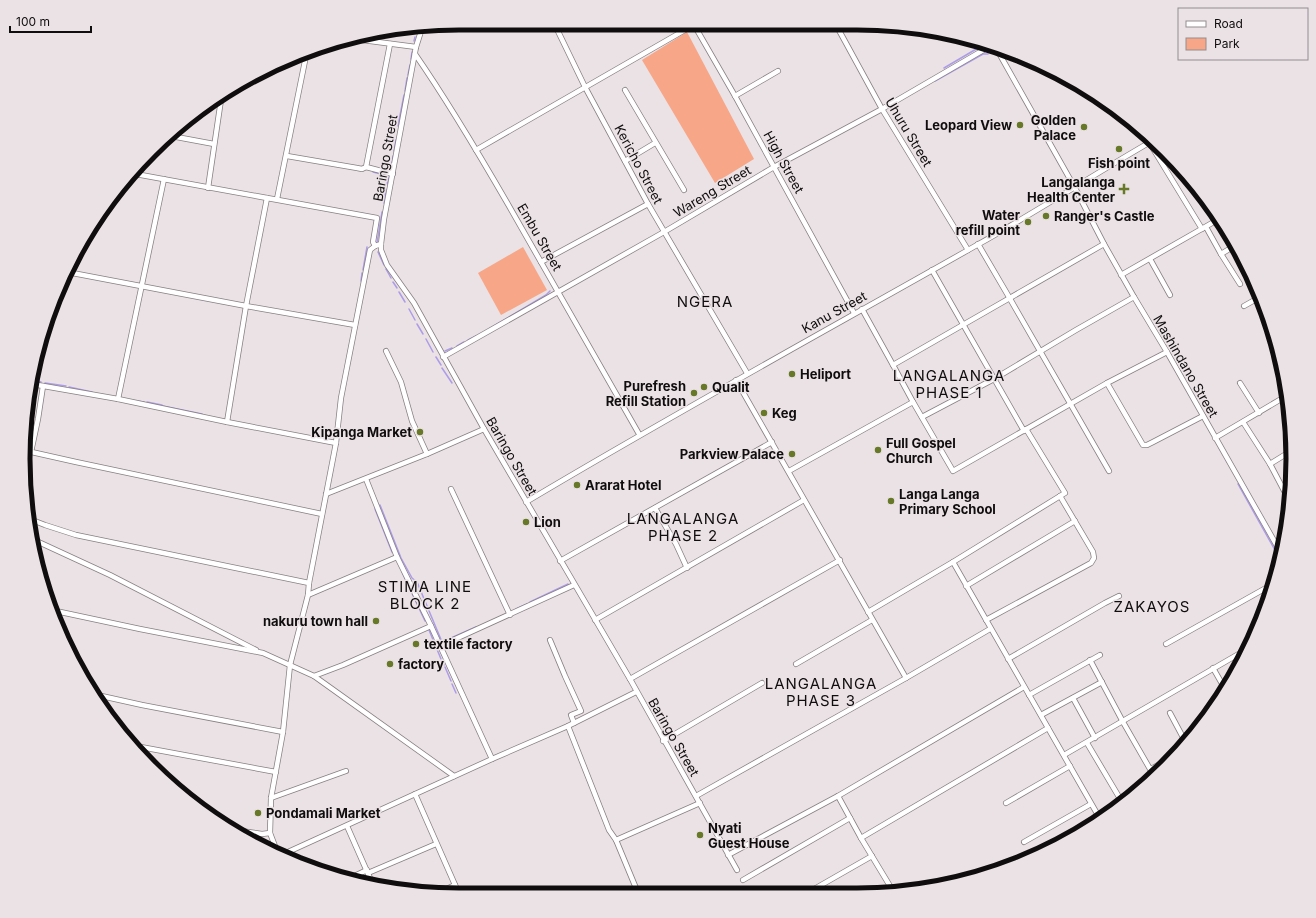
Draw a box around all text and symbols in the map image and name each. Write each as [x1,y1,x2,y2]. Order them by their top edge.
scale bar [10,8,91,34]
legend [1178,8,1308,60]
text: 100 m [16,14,50,29]
text: Road [1214,16,1243,31]
text: Park [1214,36,1240,51]
street label: Uhuru Street [882,94,936,170]
place label: Golden Palace [1031,112,1076,143]
street label: Baringo Street [369,113,401,203]
place label: Leopard View [925,117,1012,133]
marker: Leopard View [1015,120,1025,130]
street label: Kericho Street [611,122,667,206]
marker: Golden Palace [1079,122,1089,132]
street label: High Street [760,128,808,196]
marker: Fish point [1114,144,1124,154]
place label: Fish point [1088,155,1150,171]
street label: Wareng Street [670,162,754,220]
place label: Langalanga Health Center [1027,174,1116,205]
marker: Langalanga Health Center [1118,183,1130,195]
street label: Embu Street [514,200,566,274]
place label: Water refill point [956,207,1021,238]
place label: Ranger's Castle [1054,208,1155,224]
marker: Ranger's Castle [1041,211,1051,221]
marker: Water refill point [1023,217,1033,227]
street label: Kanu Street [799,288,869,336]
district label: NGERA [677,292,733,311]
street label: Mashindano Street [1150,312,1222,420]
place label: Heliport [800,366,851,382]
district label: LANGALANGA PHASE 1 [893,366,1005,402]
marker: Heliport [787,369,797,379]
place label: Purefresh Refill Station [606,378,686,409]
place label: Qualit [712,379,750,395]
marker: Qualit [699,382,709,392]
marker: Purefresh Refill Station [689,388,699,398]
place label: Keg [772,405,797,421]
marker: Keg [759,408,769,418]
street label: Baringo Street [483,414,541,498]
place label: Kipanga Market [311,424,412,440]
marker: Kipanga Market [415,427,425,437]
place label: Full Gospel Church [886,435,956,466]
marker: Full Gospel Church [873,445,883,455]
place label: Parkview Palace [680,446,784,462]
marker: Parkview Palace [787,449,797,459]
place label: Ararat Hotel [585,477,661,493]
marker: Ararat Hotel [572,480,582,490]
place label: Langa Langa Primary School [899,486,996,517]
marker: Langa Langa Primary School [886,496,896,506]
district label: LANGALANGA PHASE 2 [627,509,739,545]
place label: Lion [534,514,561,530]
marker: Lion [521,517,531,527]
district label: STIMA LINE BLOCK 2 [378,577,472,613]
district label: ZAKAYOS [1114,597,1190,616]
place label: nakuru town hall [263,613,368,629]
marker: nakuru town hall [371,616,381,626]
place label: textile factory [424,636,513,652]
marker: textile factory [411,639,421,649]
place label: factory [398,656,444,672]
marker: factory [385,659,395,669]
district label: LANGALANGA PHASE 3 [765,674,877,710]
street label: Baringo Street [645,695,703,779]
place label: Pondamali Market [266,805,381,821]
marker: Pondamali Market [253,808,263,818]
place label: Nyati Guest House [708,820,790,851]
marker: Nyati Guest House [695,830,705,840]

